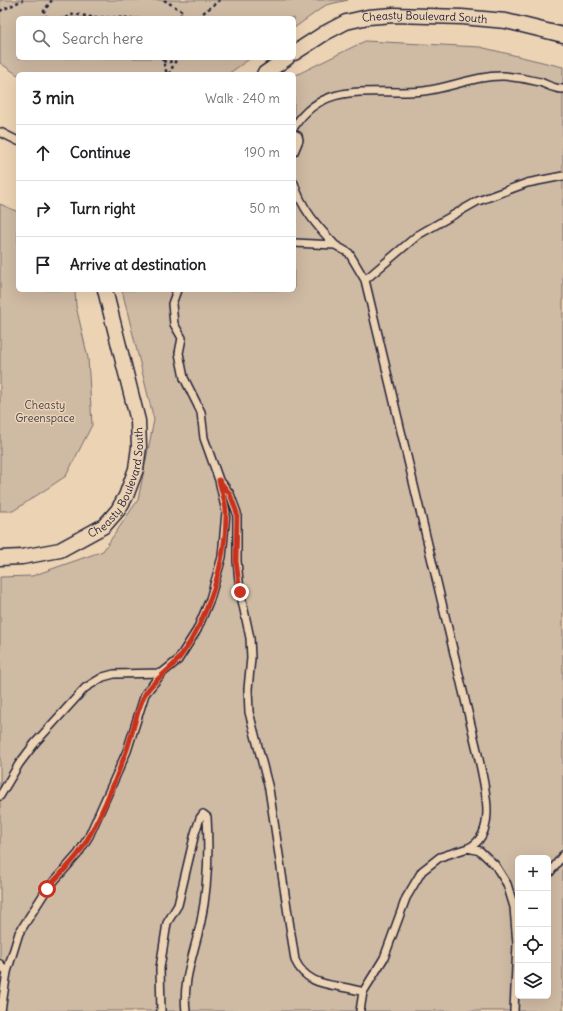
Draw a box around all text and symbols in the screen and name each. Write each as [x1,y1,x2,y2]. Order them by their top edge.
street label: Cheasty Boulevard South [361,8,488,26]
search box [16,16,296,60]
icon: search [30,27,52,49]
text: Search here [62,29,143,48]
text: 3 min [32,87,74,109]
text: Walk · 240 m [205,90,280,107]
icon: ahead [32,142,54,164]
text: Continue [70,143,131,162]
text: 190 m [244,144,280,161]
icon: right [32,198,54,220]
text: Turn right [70,199,135,218]
text: 50 m [249,200,280,217]
icon: arrive [32,254,54,276]
text: Arrive at destination [70,255,206,274]
park label: Cheasty Greenspace [15,398,75,425]
street label: Cheasty Boulevard South [85,427,146,541]
route end [231,583,249,601]
map controls [515,855,551,999]
button: + [515,855,551,891]
route start [38,880,56,898]
button: − [515,891,551,927]
button: locate [515,927,551,963]
button: layers [515,963,551,999]

